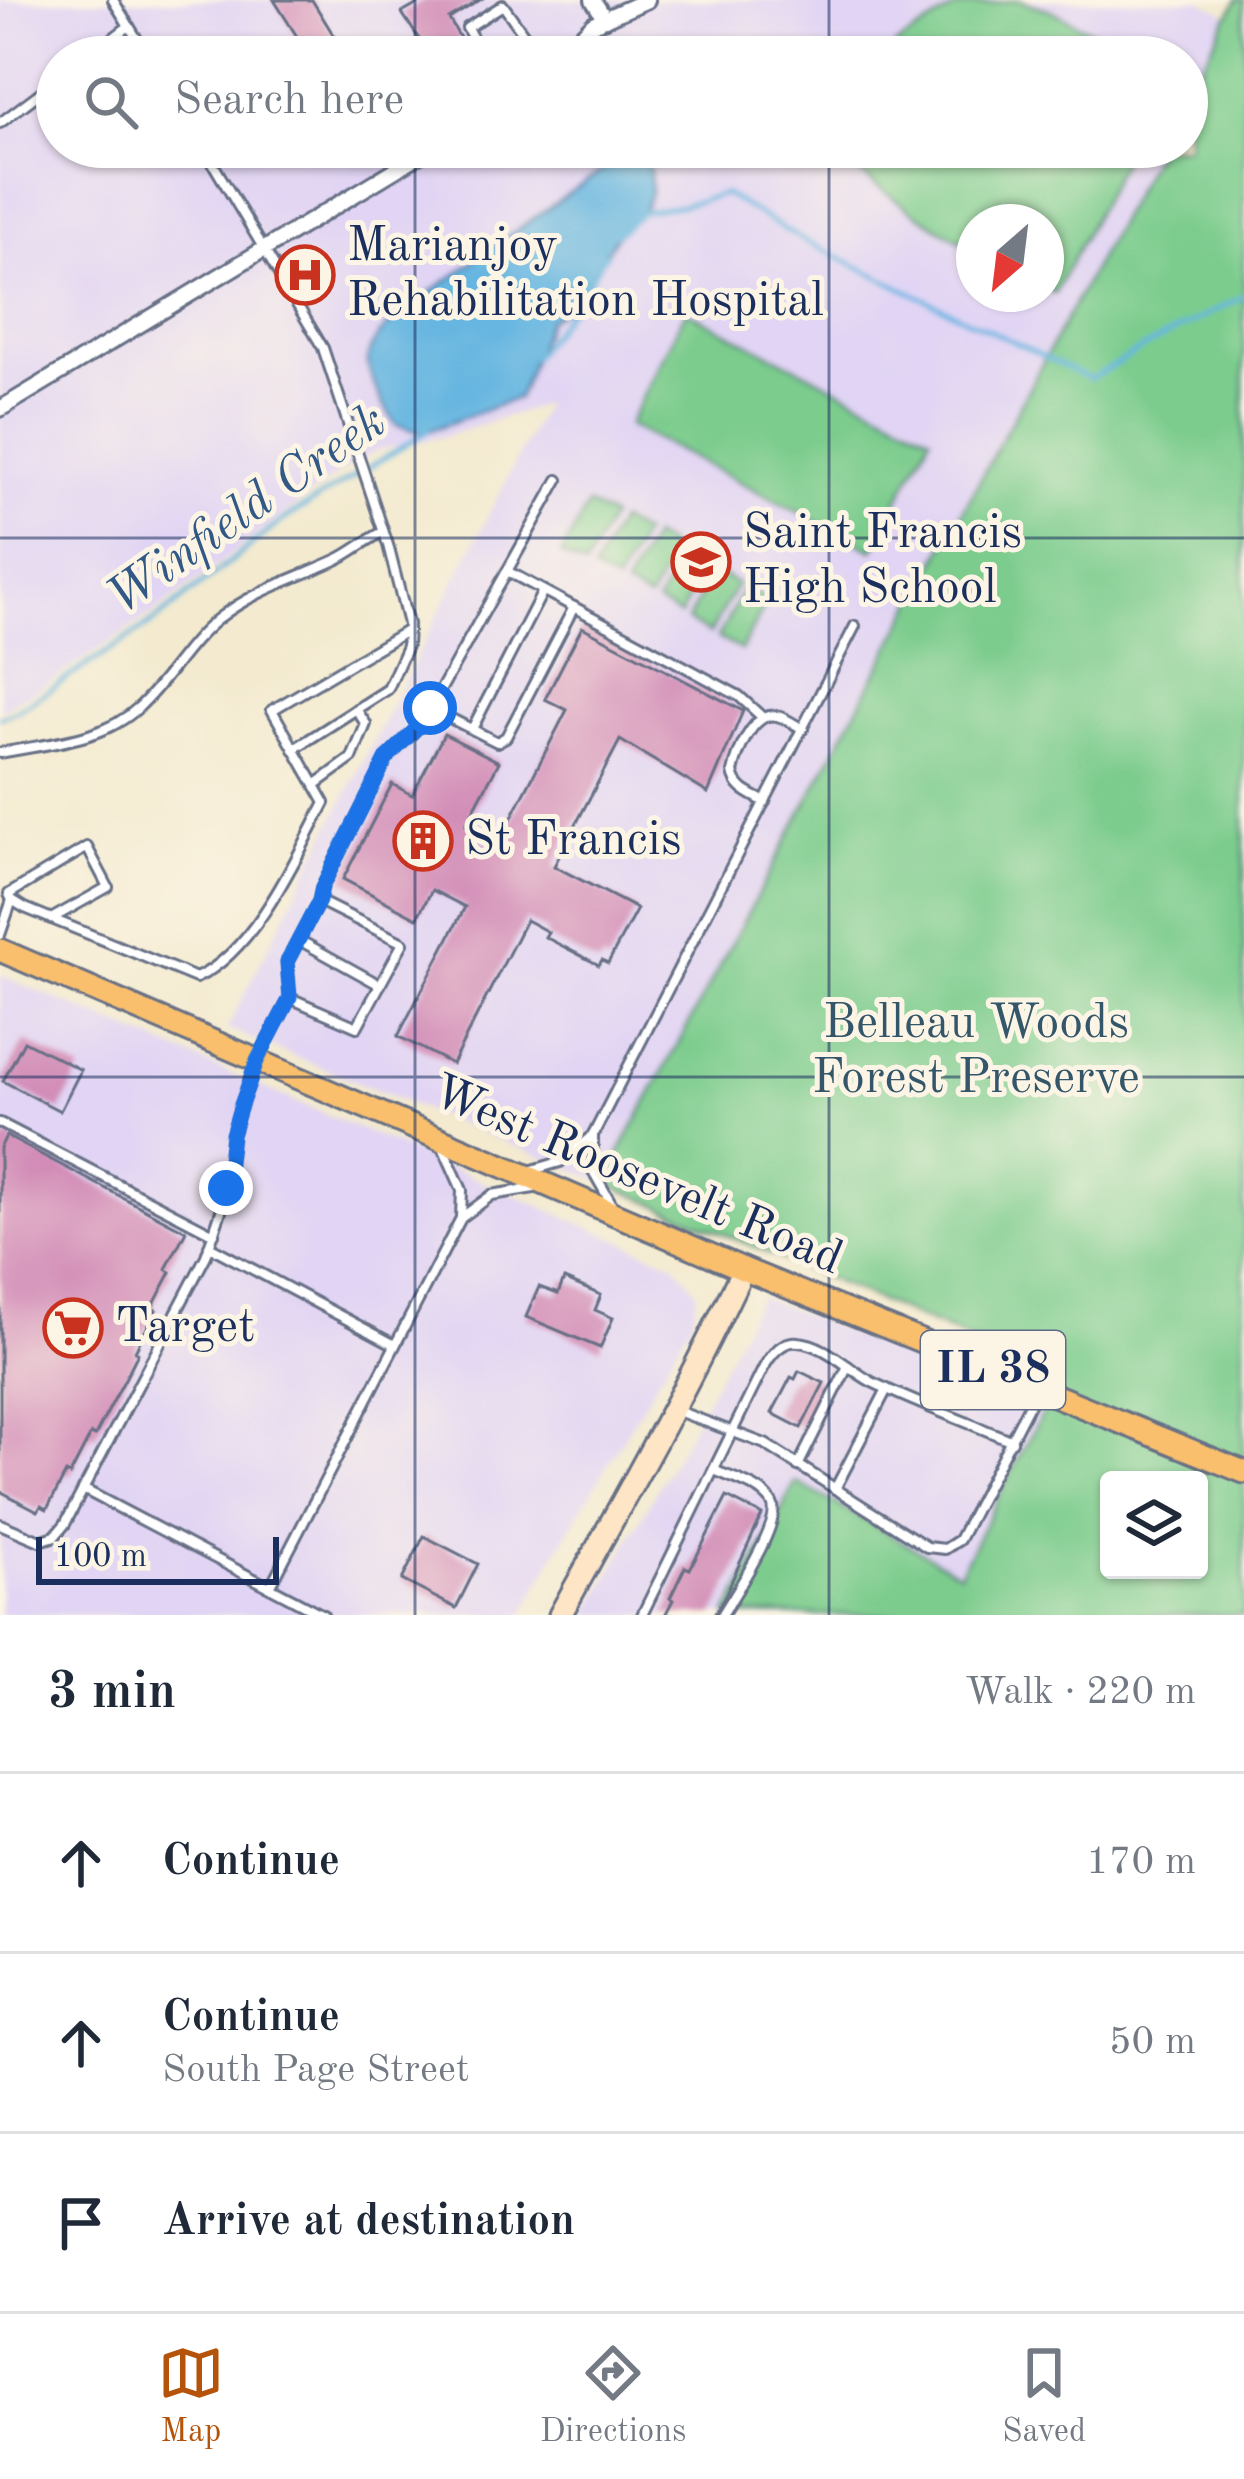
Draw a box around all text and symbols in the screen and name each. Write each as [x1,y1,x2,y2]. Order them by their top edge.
search box [36,36,1208,168]
icon: search [78,69,144,135]
text: Search here [174,79,404,124]
north arrow [956,204,1064,312]
place label: Marianjoy Rehabilitation Hospital [347,223,824,326]
hospital icon: Marianjoy Rehabilitation Hospital [274,244,336,306]
water label: Winfield Creek [98,396,396,626]
place label: Saint Francis High School [743,510,1022,613]
school or university icon: Saint Francis High School [670,531,732,593]
route start [403,681,457,735]
building icon: St Francis [392,810,454,872]
place label: St Francis [465,817,681,865]
park label: Belleau Woods Forest Preserve [812,1000,1140,1103]
street label: West Roosevelt Road [425,1068,849,1284]
route end [199,1161,253,1215]
supermarket icon: Target [42,1297,104,1359]
place label: Target [115,1304,255,1352]
road number: IL 38 [921,1331,1065,1409]
map controls [1100,1471,1208,1579]
button: layers [1100,1471,1208,1579]
scale bar [36,1531,279,1584]
text: 100 m [54,1541,147,1574]
text: 3 min [48,1668,176,1719]
text: Walk · 220 m [965,1673,1196,1712]
icon: ahead [48,1830,114,1896]
text: Continue [162,1840,340,1885]
text: 170 m [1086,1843,1196,1882]
text: Continue [162,1996,340,2041]
icon: ahead [48,2010,114,2076]
text: 50 m [1109,2023,1196,2062]
text: South Page Street [162,2051,469,2090]
icon: arrive [48,2190,114,2256]
text: Arrive at destination [162,2200,575,2245]
tab: Map [158,2340,224,2453]
tab: Directions [540,2340,686,2453]
tab: Saved [1002,2340,1086,2453]

